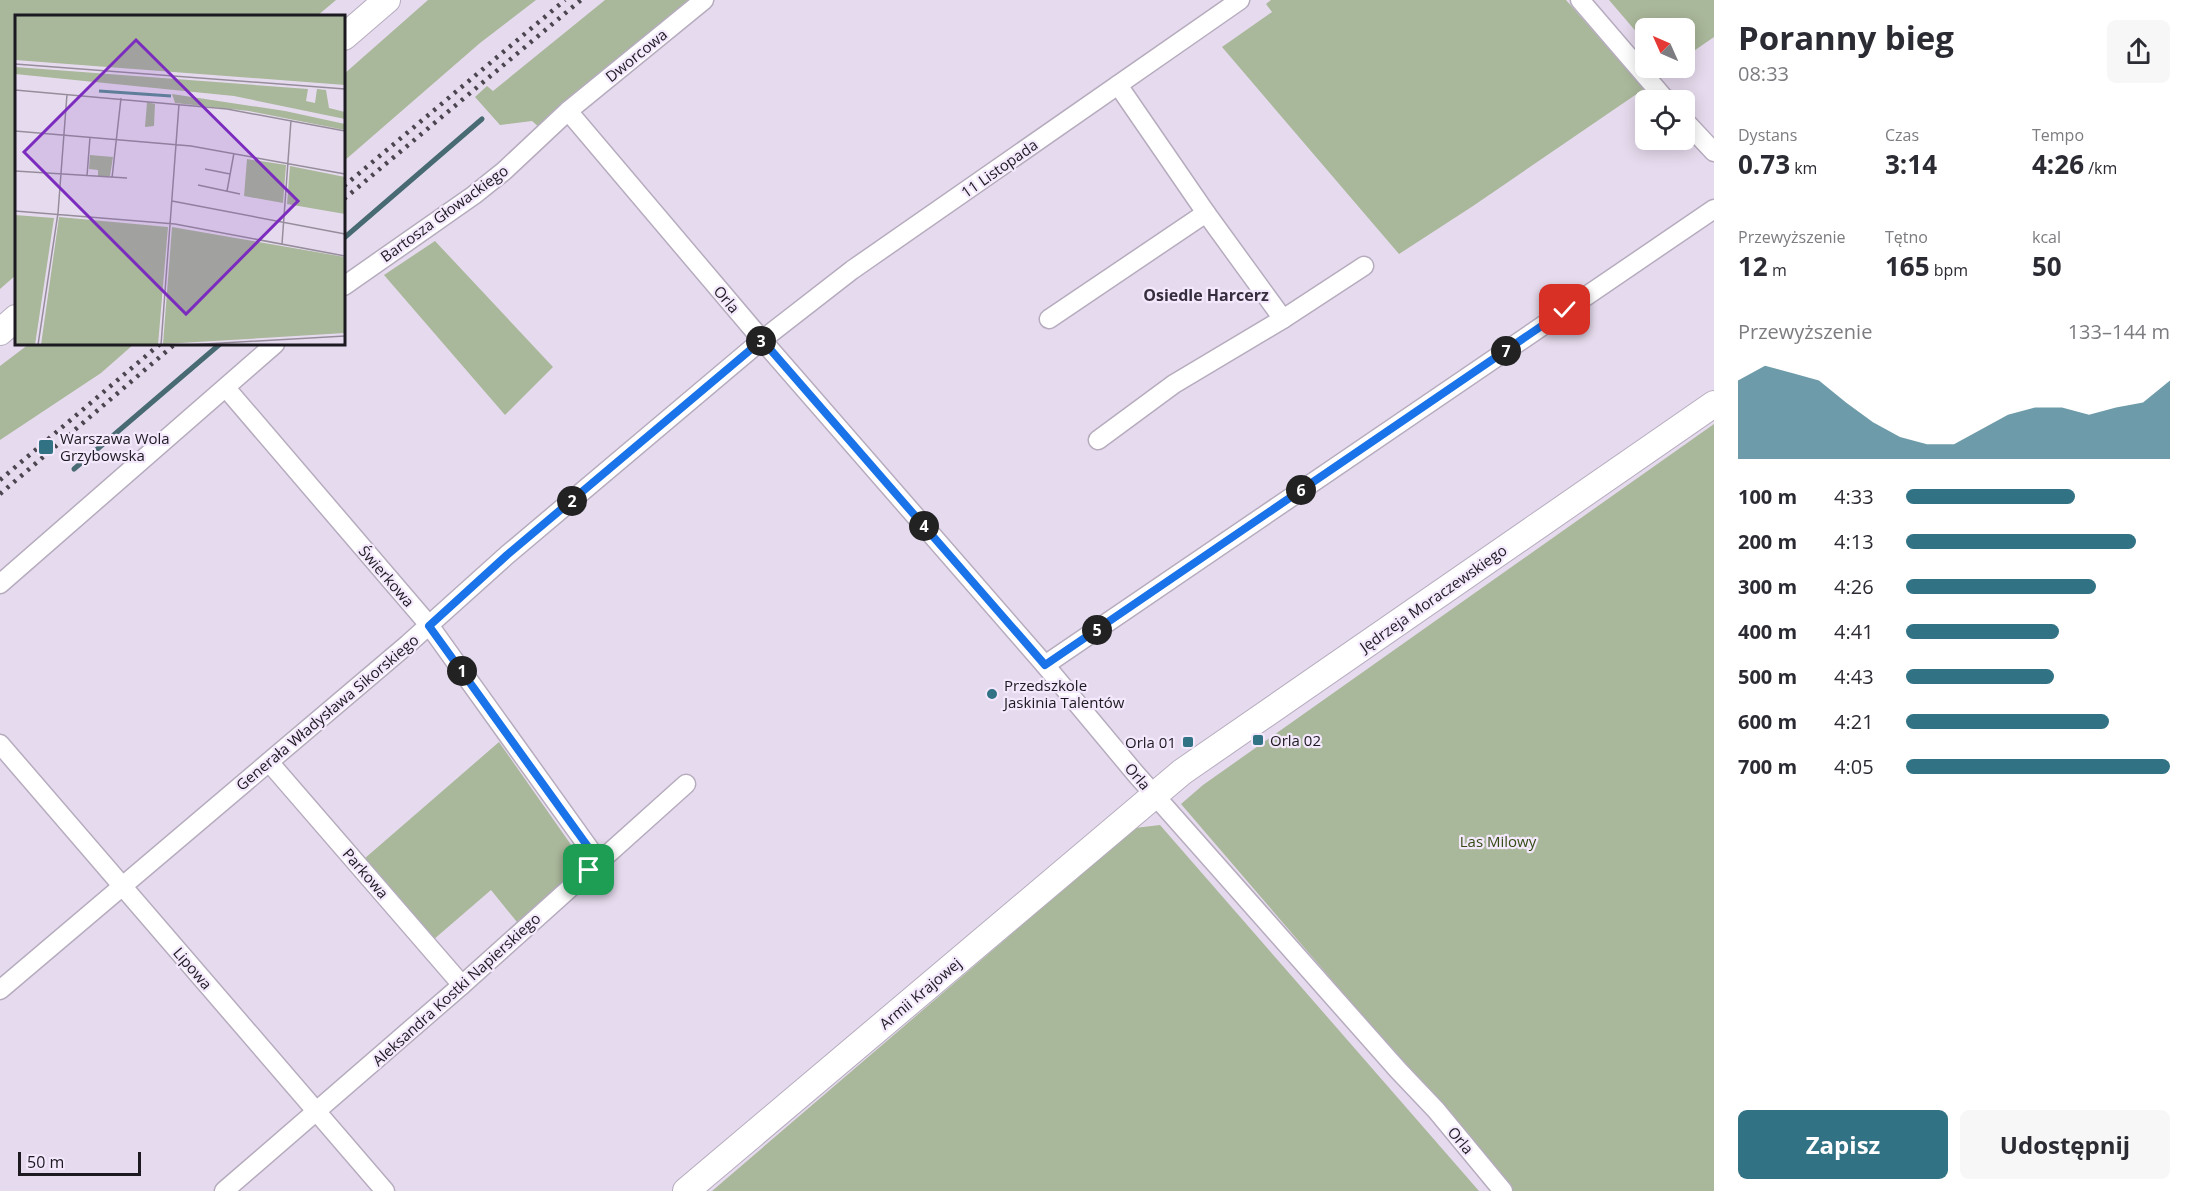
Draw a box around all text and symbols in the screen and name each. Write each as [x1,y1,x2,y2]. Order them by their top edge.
inset map [15,15,345,345]
text: Poranny bieg [1738,15,1954,60]
north arrow [1635,18,1695,78]
map controls [1635,18,1695,150]
button: share [2107,20,2170,83]
street label: Dworcowa [601,24,671,86]
text: 08:33 [1738,60,1789,87]
button: locate [1635,90,1695,150]
text: Dystans [1738,124,1797,146]
text: Czas [1885,124,1919,146]
text: Tempo [2032,124,2084,146]
street label: 11 Listopada [957,134,1041,202]
text: 0.73 [1738,146,1790,182]
text: 3:14 [1885,146,1937,182]
text: 4:26 [2032,146,2084,182]
text: km [1790,157,1817,179]
text: /km [2084,157,2117,179]
street label: Bartosza Głowackiego [376,160,512,266]
text: Przewyższenie [1738,226,1846,248]
text: Tętno [1885,226,1928,248]
text: kcal [2032,226,2061,248]
text: 12 [1738,248,1768,284]
text: 165 [1885,248,1930,284]
text: 50 [2032,248,2062,284]
text: m [1768,259,1787,281]
text: bpm [1930,259,1968,281]
street label: Orla [710,281,744,317]
district label: Osiedle Harcerz [1143,284,1269,306]
pin [1539,284,1590,335]
icon: check [1548,293,1581,326]
text: Przewyższenie [1738,318,1872,345]
text: 133–144 m [2068,318,2170,345]
pin: 3 [746,326,776,356]
text: 3 [756,330,766,352]
pin: 7 [1491,336,1521,366]
text: 7 [1501,340,1511,362]
place label: Warszawa Wola Grzybowska [60,428,170,465]
marker: Warszawa Wola Grzybowska [37,438,55,456]
pin: 6 [1286,475,1316,505]
text: 6 [1296,479,1306,501]
text: 100 m [1738,483,1797,510]
text: 4:33 [1834,483,1874,510]
pin: 2 [557,486,587,516]
text: 2 [567,490,577,512]
pin: 4 [909,511,939,541]
text: 4 [919,515,929,537]
text: 200 m [1738,528,1797,555]
text: 4:13 [1834,528,1874,555]
street label: Jędrzeja Moraczewskiego [1354,540,1510,657]
street label: Świerkowa [355,541,419,611]
text: 300 m [1738,573,1797,600]
text: 4:26 [1834,573,1874,600]
pin: 5 [1082,615,1112,645]
text: 400 m [1738,618,1797,645]
text: 4:41 [1834,618,1874,645]
text: 5 [1092,619,1102,641]
street label: Generała Władysława Sikorskiego [231,630,423,794]
pin: 1 [447,656,477,686]
text: 1 [457,660,467,682]
text: 500 m [1738,663,1797,690]
text: 4:43 [1834,663,1874,690]
place label: Przedszkole Jaskinia Talentów [1002,675,1125,712]
marker: Przedszkole Jaskinia Talentów [985,687,999,701]
text: 600 m [1738,708,1797,735]
text: 4:21 [1834,708,1874,735]
place label: Orla 02 [1270,730,1321,750]
place label: Orla 01 [1125,732,1176,752]
marker: Orla 02 [1251,733,1265,747]
marker: Orla 01 [1181,735,1195,749]
text: 700 m [1738,753,1797,780]
text: 4:05 [1834,753,1874,780]
street label: Orla [1121,758,1155,794]
park label: Las Milowy [1460,831,1537,851]
street label: Parkowa [339,844,393,902]
pin [563,844,614,895]
icon: arrive [572,853,605,886]
street label: Aleksandra Kostki Napierskiego [368,908,544,1070]
street label: Lipowa [169,943,217,993]
street label: Armii Krajowej [875,953,965,1033]
button: Zapisz [1738,1110,1948,1179]
button: Udostępnij [1960,1110,2170,1179]
street label: Orla [1444,1122,1478,1158]
scale bar [18,1149,141,1176]
text: 50 m [27,1151,64,1173]

